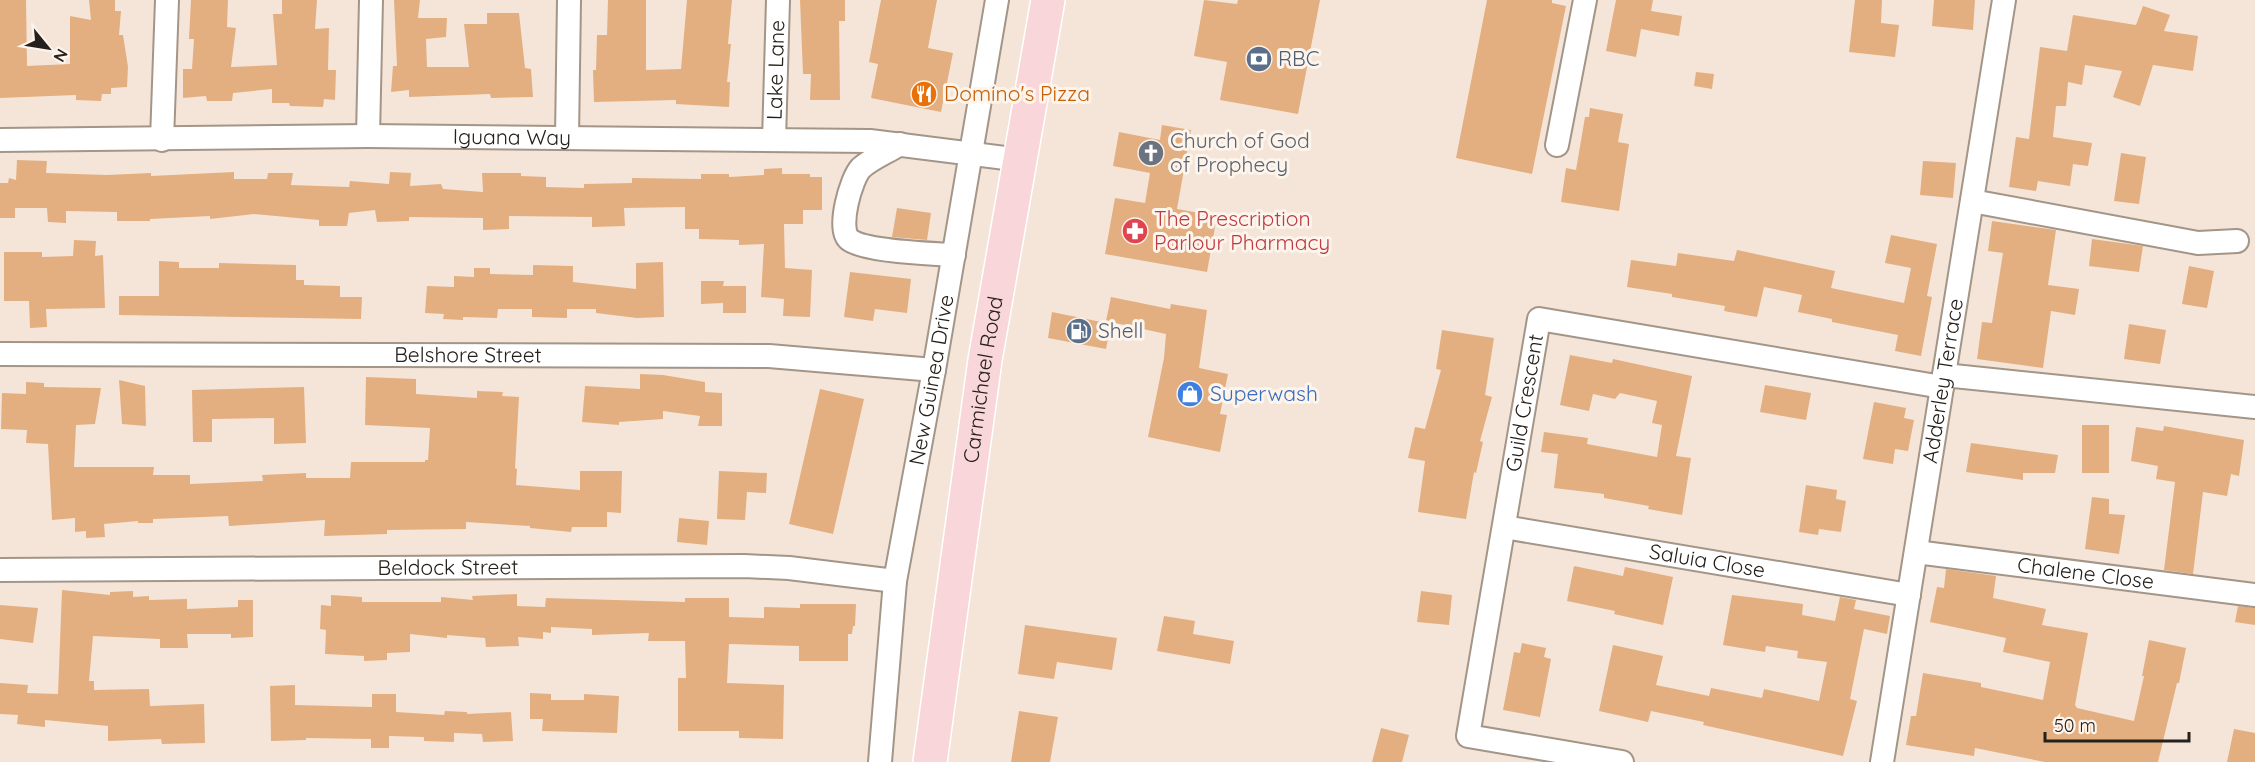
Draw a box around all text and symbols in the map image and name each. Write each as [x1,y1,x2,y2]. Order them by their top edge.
north arrow [18,18,78,78]
street label: Lake Lane [761,20,789,120]
bank icon: RBC [1244,44,1274,74]
text: N [49,45,73,66]
place label: RBC [1278,45,1320,71]
restaurant icon: Domino's Pizza [909,79,939,109]
place label: Domino's Pizza [944,80,1090,106]
street label: Iguana Way [453,123,571,150]
place label: Church of God of Prophecy [1170,127,1310,177]
church icon: Church of God of Prophecy [1136,138,1166,168]
place label: The Prescription Parlour Pharmacy [1154,205,1330,255]
pharmacy icon: The Prescription Parlour Pharmacy [1120,216,1150,246]
street label: New Guinea Drive [903,292,959,467]
street label: Carmichael Road [957,294,1008,465]
street label: Adderley Terrace [1916,296,1968,465]
fuel station icon: Shell [1064,316,1094,346]
place label: Shell [1098,317,1143,343]
street label: Guild Crescent [1499,332,1548,474]
street label: Belshore Street [394,341,542,367]
shop icon: Superwash [1175,379,1205,409]
place label: Superwash [1210,380,1318,406]
street label: Saluia Close [1647,538,1767,583]
street label: Chalene Close [2016,551,2156,594]
street label: Beldock Street [377,553,519,580]
scale bar [2045,705,2189,743]
text: 50 m [2054,714,2096,737]

